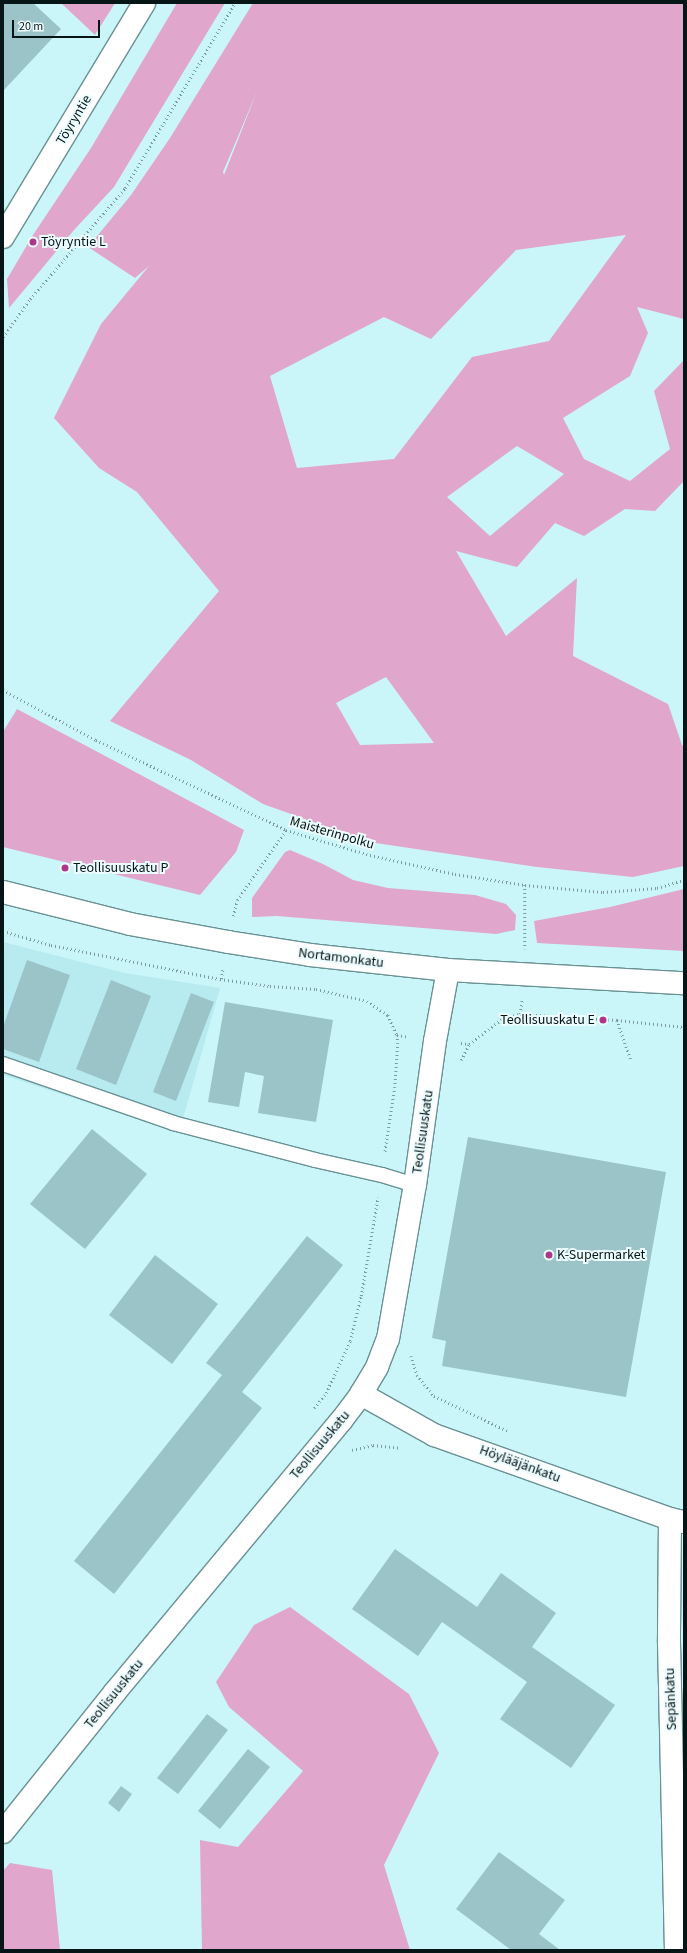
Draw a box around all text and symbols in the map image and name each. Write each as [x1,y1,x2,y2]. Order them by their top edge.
scale bar [14,12,102,38]
text: 20 m [19,18,43,35]
street label: Töyryntie [53,92,95,148]
place label: Töyryntie L [41,234,106,250]
marker: Töyryntie L [28,237,38,247]
street label: Maisterinpolku [288,813,376,853]
place label: Teollisuuskatu P [73,860,168,876]
marker: Teollisuuskatu P [60,863,70,873]
street label: Nortamonkatu [297,944,385,972]
place label: Teollisuuskatu E [500,1012,595,1028]
marker: Teollisuuskatu E [598,1015,608,1025]
street label: Teollisuuskatu [409,1089,437,1175]
place label: K-Supermarket [557,1247,645,1263]
marker: K-Supermarket [544,1250,554,1260]
street label: Teollisuuskatu [286,1407,354,1483]
street label: Höylääjänkatu [477,1442,563,1486]
street label: Teollisuuskatu [81,1656,147,1732]
street label: Sepänkatu [662,1667,680,1731]

